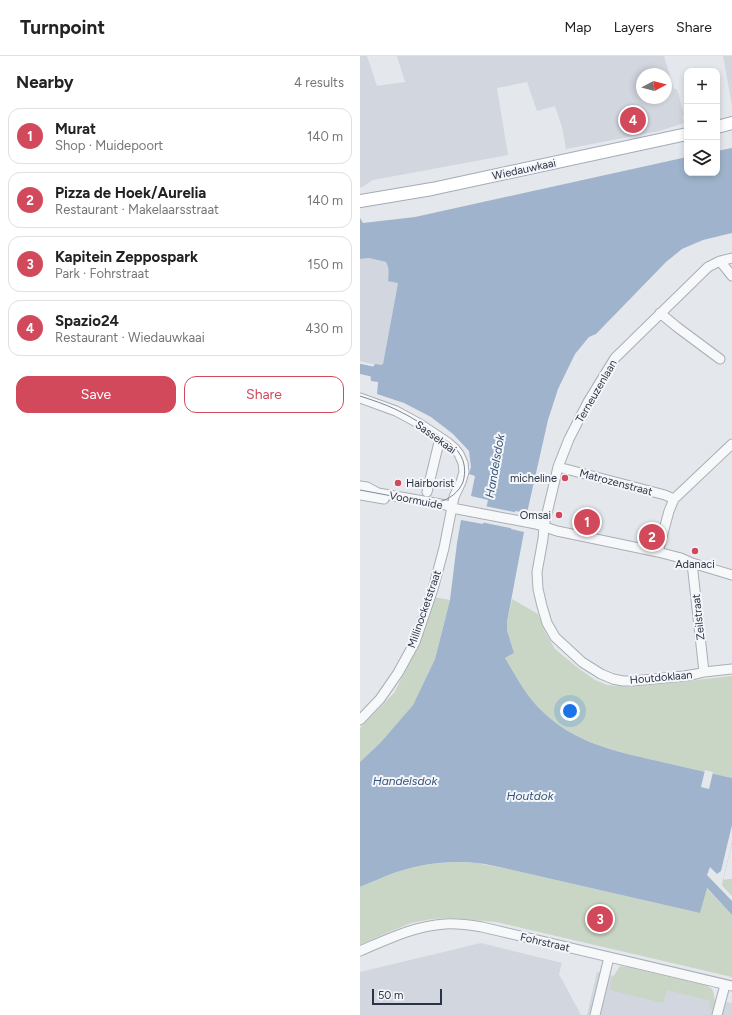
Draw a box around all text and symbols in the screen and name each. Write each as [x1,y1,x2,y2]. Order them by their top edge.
text: Turnpoint [20,16,105,39]
text: Map [564,19,592,36]
text: Layers [614,19,654,36]
text: Share [676,19,712,36]
north arrow [636,68,672,104]
map controls [684,68,720,176]
button: + [684,68,720,104]
text: Nearby [16,72,74,92]
text: 4 results [294,75,344,90]
button: − [684,104,720,140]
pin: 4 [620,105,646,135]
text: Murat [55,120,96,138]
text: 1 [27,129,33,144]
text: 140 m [307,129,343,144]
text: Shop · Muidepoort [55,138,163,153]
button: layers [684,140,720,176]
street label: Wiedauwkaai [491,156,557,183]
text: Pizza de Hoek/Aurelia [55,184,206,202]
text: 2 [26,193,34,208]
text: 140 m [307,193,343,208]
text: Restaurant · Makelaarsstraat [55,202,219,217]
text: Kapitein Zeppospark [55,248,198,266]
text: 3 [26,257,34,272]
text: 150 m [308,257,343,272]
text: Park · Fohrstraat [55,266,149,281]
text: Spazio24 [55,312,119,330]
text: 4 [26,321,34,336]
text: 430 m [305,321,343,336]
text: Restaurant · Wiedauwkaai [55,330,205,345]
street label: Terneuzenlaan [573,357,620,425]
button: Save [16,376,176,413]
button: Share [184,376,344,413]
street label: Sassekaai [413,418,459,457]
water label: Handelsdok [483,432,508,499]
street label: Matrozenstraat [578,466,654,498]
place label: micheline [510,472,557,485]
marker: micheline [560,473,570,483]
place label: Hairborist [406,477,455,490]
marker: Hairborist [393,478,403,488]
street label: Voormuide [388,489,444,512]
pin: 1 [574,507,600,537]
place label: Omsai [520,509,551,522]
marker: Omsai [554,510,564,520]
pin: 2 [639,522,665,552]
marker: Adanaci [690,546,700,556]
place label: Adanaci [675,558,715,571]
street label: Millinocketstraat [405,569,444,650]
street label: Zeilstraat [690,593,707,641]
street label: Houtdoklaan [629,668,693,687]
your location [560,701,580,721]
water label: Handelsdok [373,774,438,788]
water label: Houtdok [506,789,555,803]
pin: 3 [587,904,613,934]
street label: Fohrstraat [519,930,571,955]
scale bar [372,987,442,1006]
text: 50 m [378,989,403,1002]

